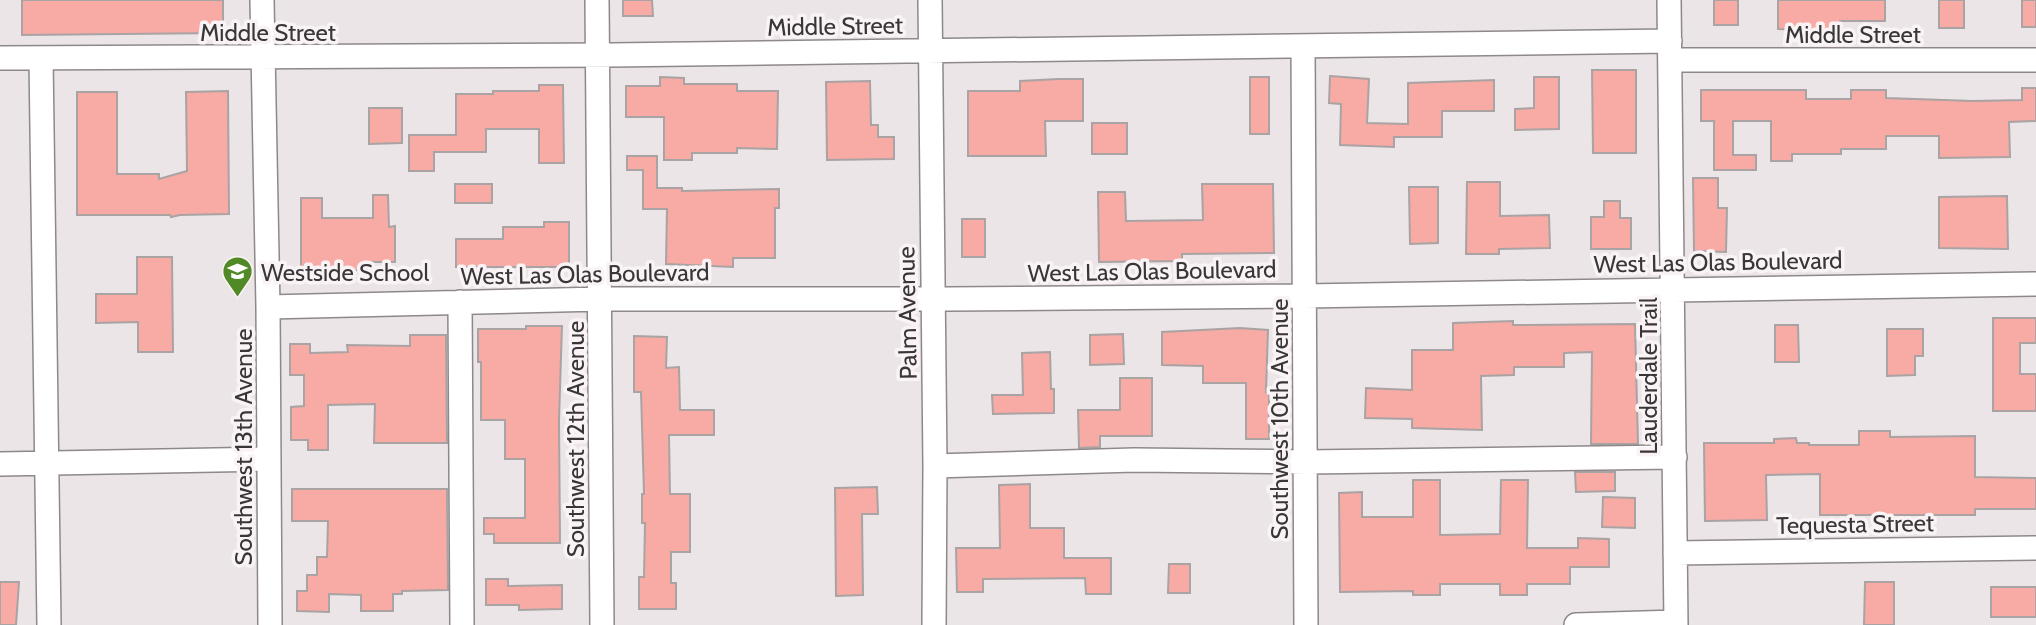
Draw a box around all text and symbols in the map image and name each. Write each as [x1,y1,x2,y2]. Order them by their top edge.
street label: Middle Street [767,10,903,42]
street label: Middle Street [200,18,336,47]
street label: Middle Street [1785,20,1921,49]
street label: West Las Olas Boulevard [1593,245,1843,279]
street label: Palm Avenue [891,246,923,380]
street label: West Las Olas Boulevard [1027,254,1277,288]
school or university icon: Westside School [221,255,255,299]
street label: West Las Olas Boulevard [460,257,710,291]
place label: Westside School [261,258,429,287]
street label: Lauderdale Trail [1634,297,1663,455]
street label: Southwest 10th Avenue [1265,299,1294,539]
street label: Southwest 12th Avenue [561,321,590,557]
street label: Southwest 13th Avenue [229,328,258,566]
street label: Tequesta Street [1776,508,1934,540]

